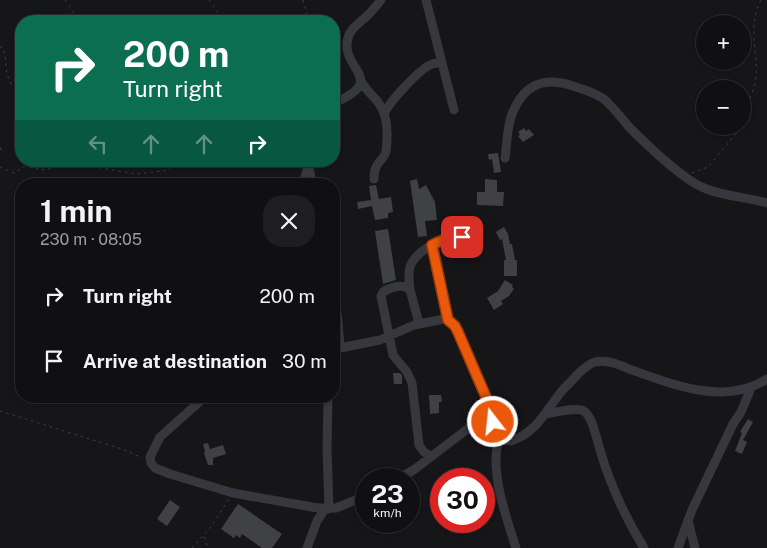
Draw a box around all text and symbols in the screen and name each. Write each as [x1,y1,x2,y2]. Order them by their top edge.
map controls [696,15,751,135]
button: + [696,15,751,70]
text: 200 m [123,34,229,75]
icon: right [40,35,105,100]
text: Turn right [123,76,223,102]
button: − [696,80,751,135]
icon: left [84,130,112,158]
icon: ahead [137,130,165,158]
icon: ahead [190,130,218,158]
icon: right [243,130,271,158]
text: 1 min [40,193,112,229]
button: close [263,195,315,247]
pin [441,216,483,258]
icon: arrive [448,223,476,251]
text: 230 m · 08:05 [40,230,142,249]
icon: right [40,282,68,310]
text: Turn right [83,285,172,307]
text: 200 m [259,285,315,307]
icon: arrive [40,347,68,375]
text: Arrive at destination [83,350,267,372]
text: 30 m [282,350,327,372]
position arrow [466,395,518,447]
speed limit sign: 30 [430,468,495,533]
text: 23 [371,479,404,509]
text: km/h [373,506,402,520]

